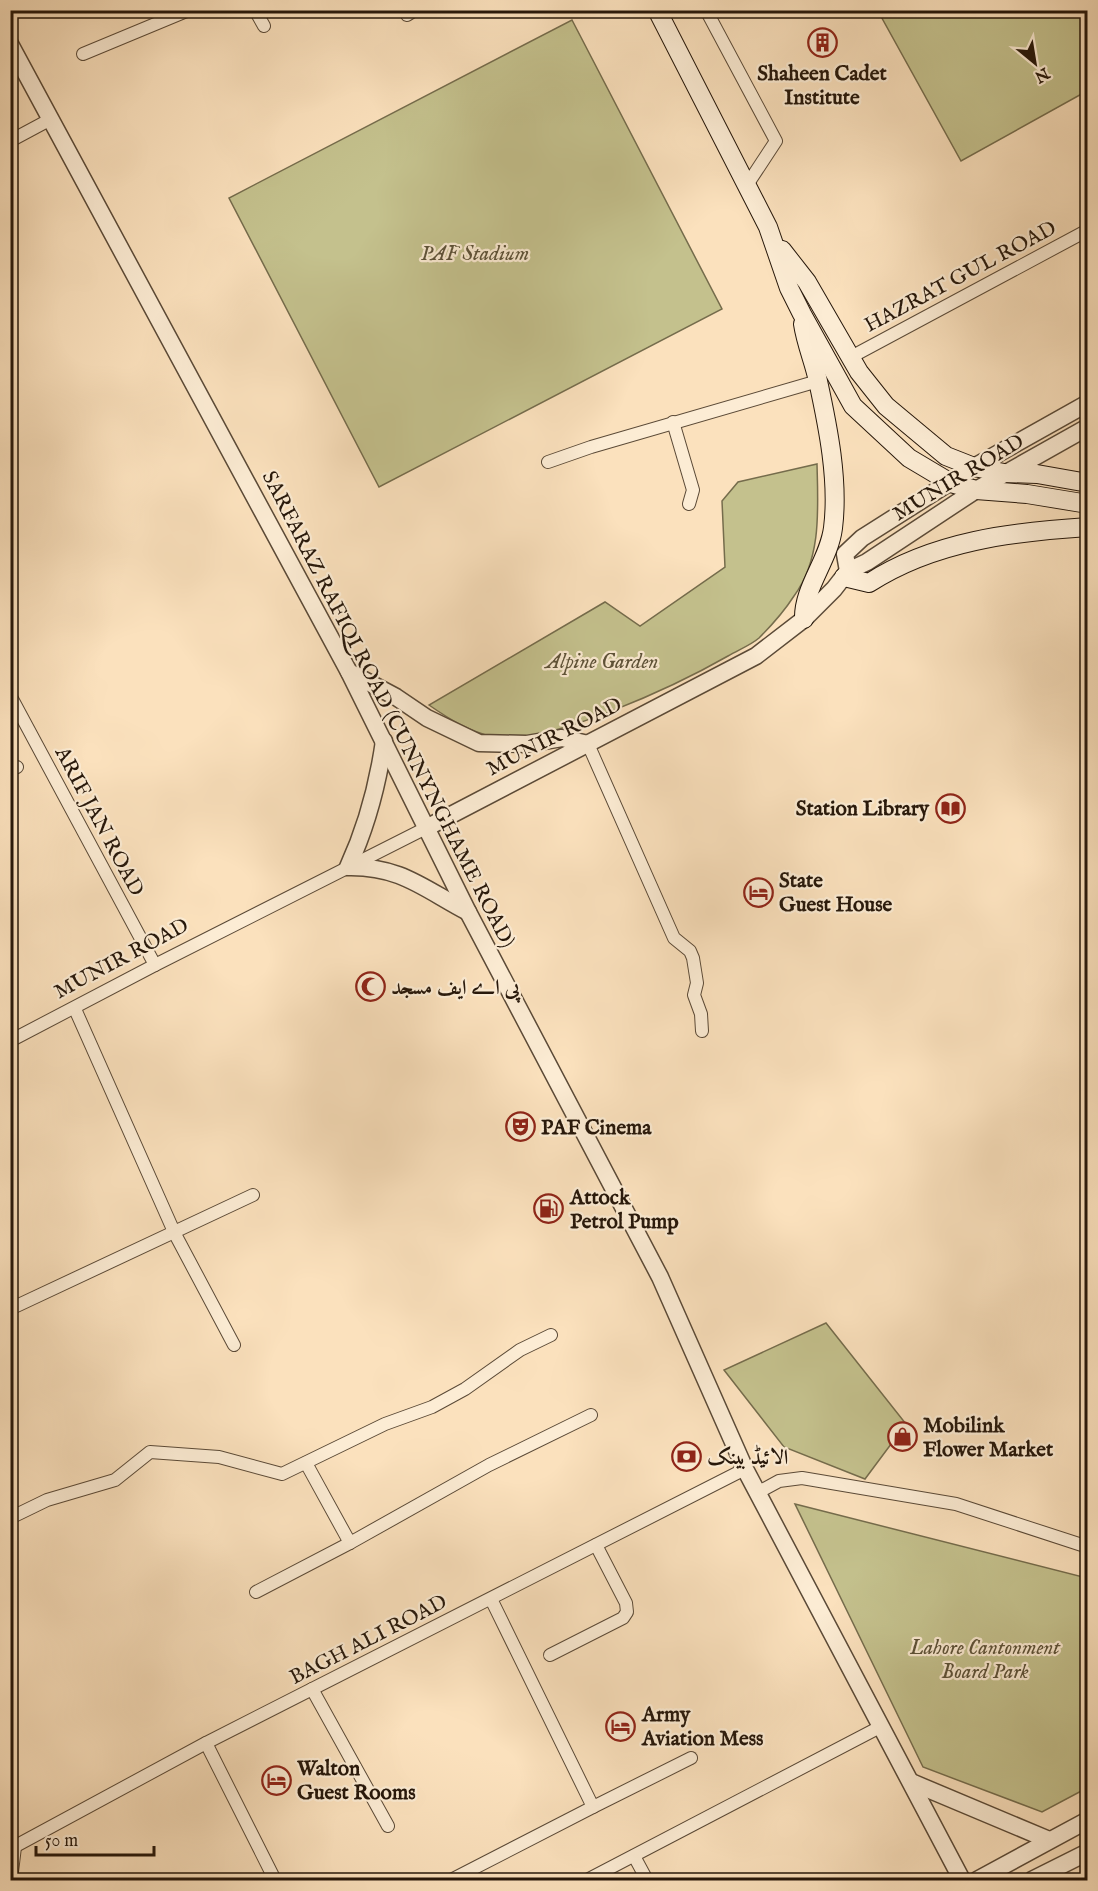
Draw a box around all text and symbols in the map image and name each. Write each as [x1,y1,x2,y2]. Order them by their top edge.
building icon: Shaheen Cadet Institute [806,26,838,58]
north arrow [1005,33,1065,93]
place label: Shaheen Cadet Institute [757,61,887,112]
text: N [1030,62,1053,86]
street label: HAZRAT GUL ROAD [860,215,1061,339]
park label: PAF Stadium [421,241,529,268]
street label: MUNIR ROAD [888,428,1029,528]
street label: SARFARAZ RAFIQI ROAD (CUNNYNGHAME ROAD) [255,467,520,953]
park label: Alpine Garden [544,649,658,676]
street label: MUNIR ROAD [482,692,627,783]
street label: ARIF JAN ROAD [47,741,149,901]
library icon: Station Library [934,792,966,824]
place label: Station Library [796,796,930,823]
place label: State Guest House [779,868,893,919]
hotel icon: State Guest House [742,876,774,908]
street label: MUNIR ROAD [50,913,194,1006]
mosque icon: پی اے ایف مسجد [354,971,386,1003]
place label: پی اے ایف مسجد [391,975,521,1003]
theatre icon: PAF Cinema [504,1111,536,1143]
place label: PAF Cinema [541,1115,652,1142]
place label: Attock Petrol Pump [569,1185,679,1236]
fuel station icon: Attock Petrol Pump [533,1193,565,1225]
place label: Mobilink Flower Market [923,1413,1054,1464]
shop icon: Mobilink Flower Market [886,1421,918,1453]
bank icon: الائیڈ بینک [670,1441,702,1473]
place label: الائیڈ بینک [707,1444,788,1472]
street label: BAGH ALI ROAD [285,1589,452,1692]
park label: Lahore Cantonment Board Park [909,1635,1061,1686]
place label: Army Aviation Mess [641,1702,763,1753]
hotel icon: Army Aviation Mess [605,1710,637,1742]
place label: Walton Guest Rooms [296,1756,416,1807]
hotel icon: Walton Guest Rooms [260,1764,292,1796]
scale bar [36,1819,154,1857]
text: 50 m [45,1830,78,1853]

